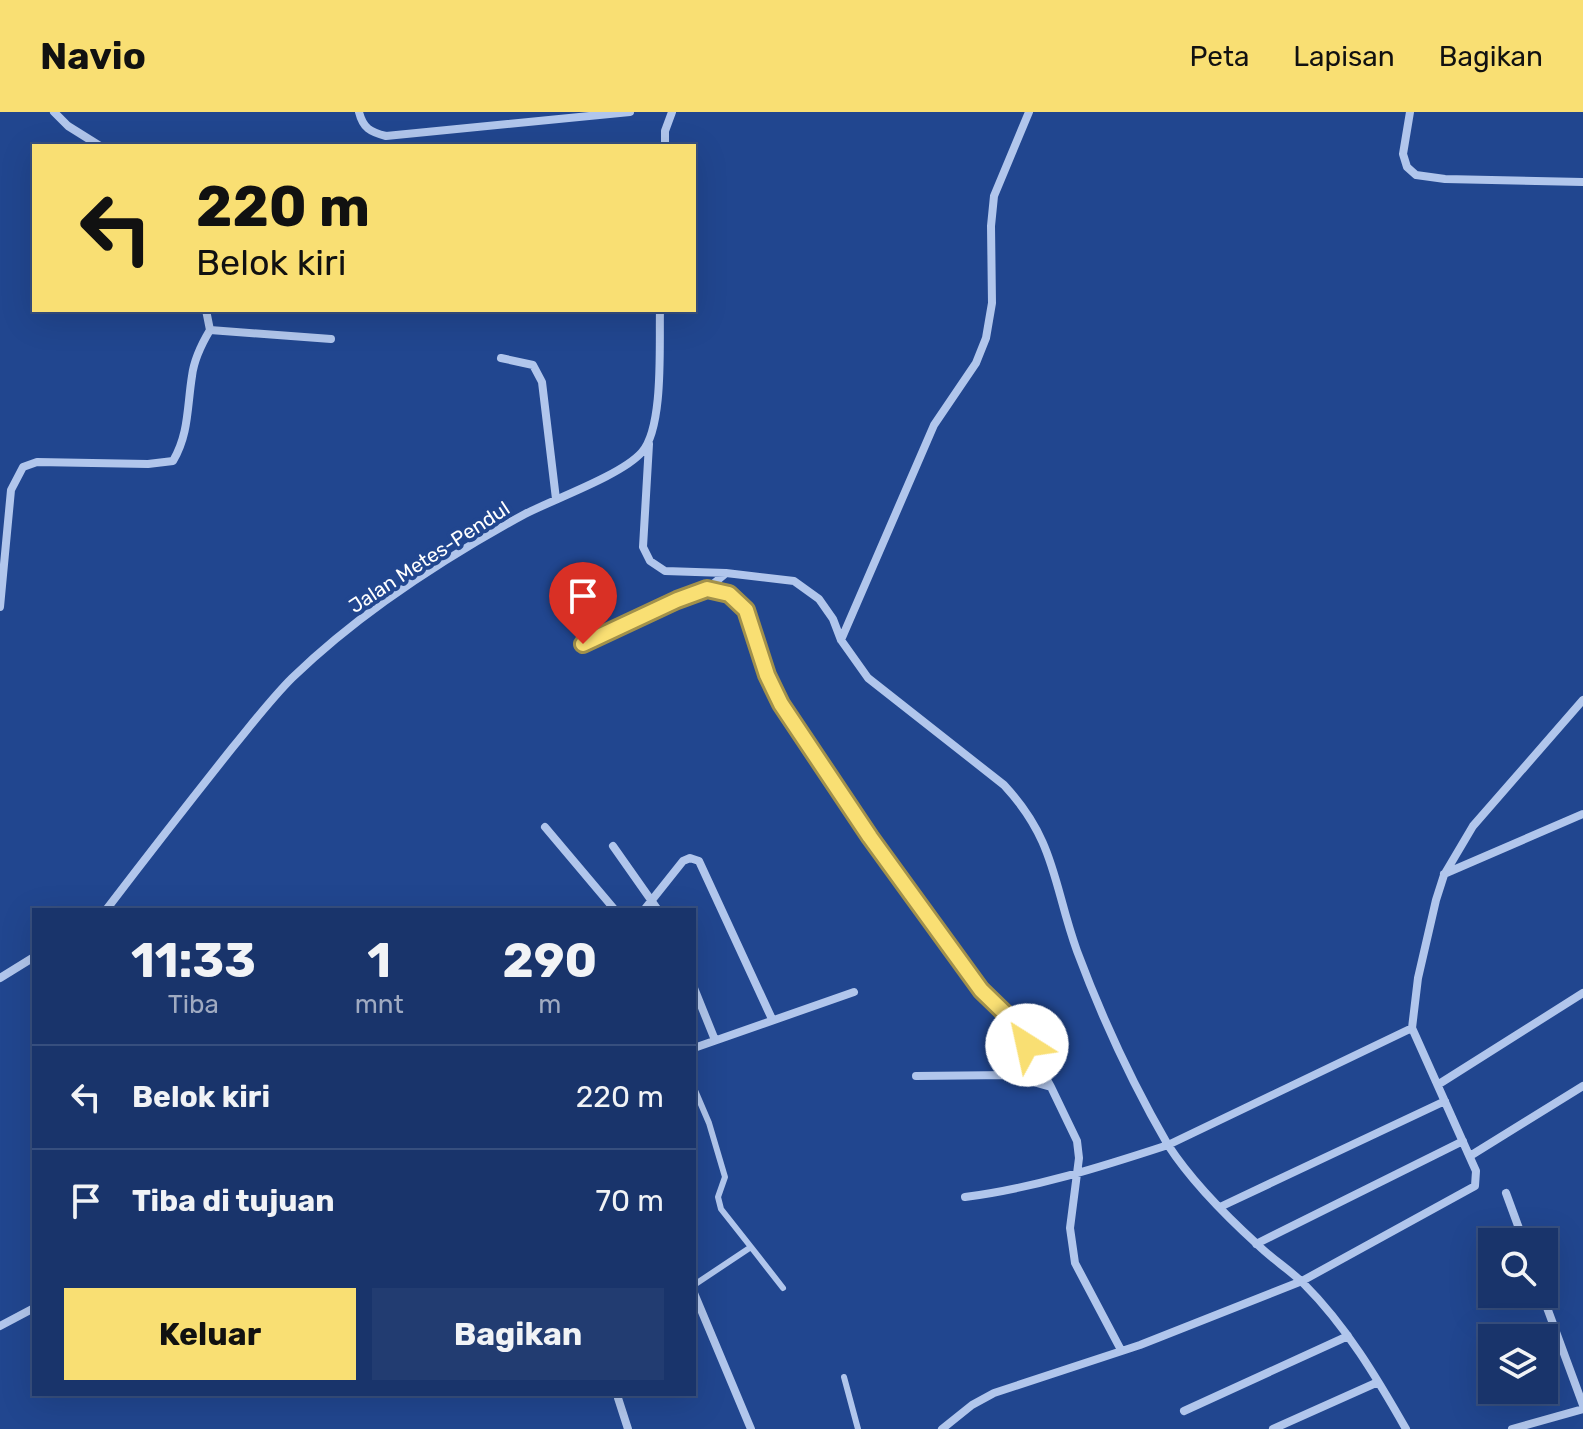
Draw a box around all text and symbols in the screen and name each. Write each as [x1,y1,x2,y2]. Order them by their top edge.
text: Navio [40,33,146,79]
text: Peta [1190,40,1249,73]
text: Lapisan [1293,40,1395,73]
text: Bagikan [1439,40,1543,73]
text: 220 m [196,174,370,240]
icon: left [64,176,168,280]
text: Belok kiri [196,241,346,284]
street label: Jalan Metes-Pendul [344,496,514,618]
pin [549,562,617,644]
icon: arrive [561,574,605,618]
text: 11:33 [131,932,256,989]
text: 1 [367,932,391,989]
text: 290 [502,932,597,989]
text: Tiba [168,989,219,1020]
text: mnt [355,989,404,1020]
text: m [538,989,561,1020]
position arrow [985,1003,1069,1087]
icon: left [64,1075,108,1119]
text: Belok kiri [132,1079,270,1115]
text: 220 m [576,1079,664,1115]
icon: arrive [64,1179,108,1223]
text: Tiba di tujuan [132,1183,334,1219]
text: 70 m [596,1183,664,1219]
map controls [1478,1228,1558,1404]
button: search [1478,1228,1558,1308]
button: Keluar [64,1288,356,1380]
button: Bagikan [372,1288,664,1380]
button: layers [1478,1324,1558,1404]

